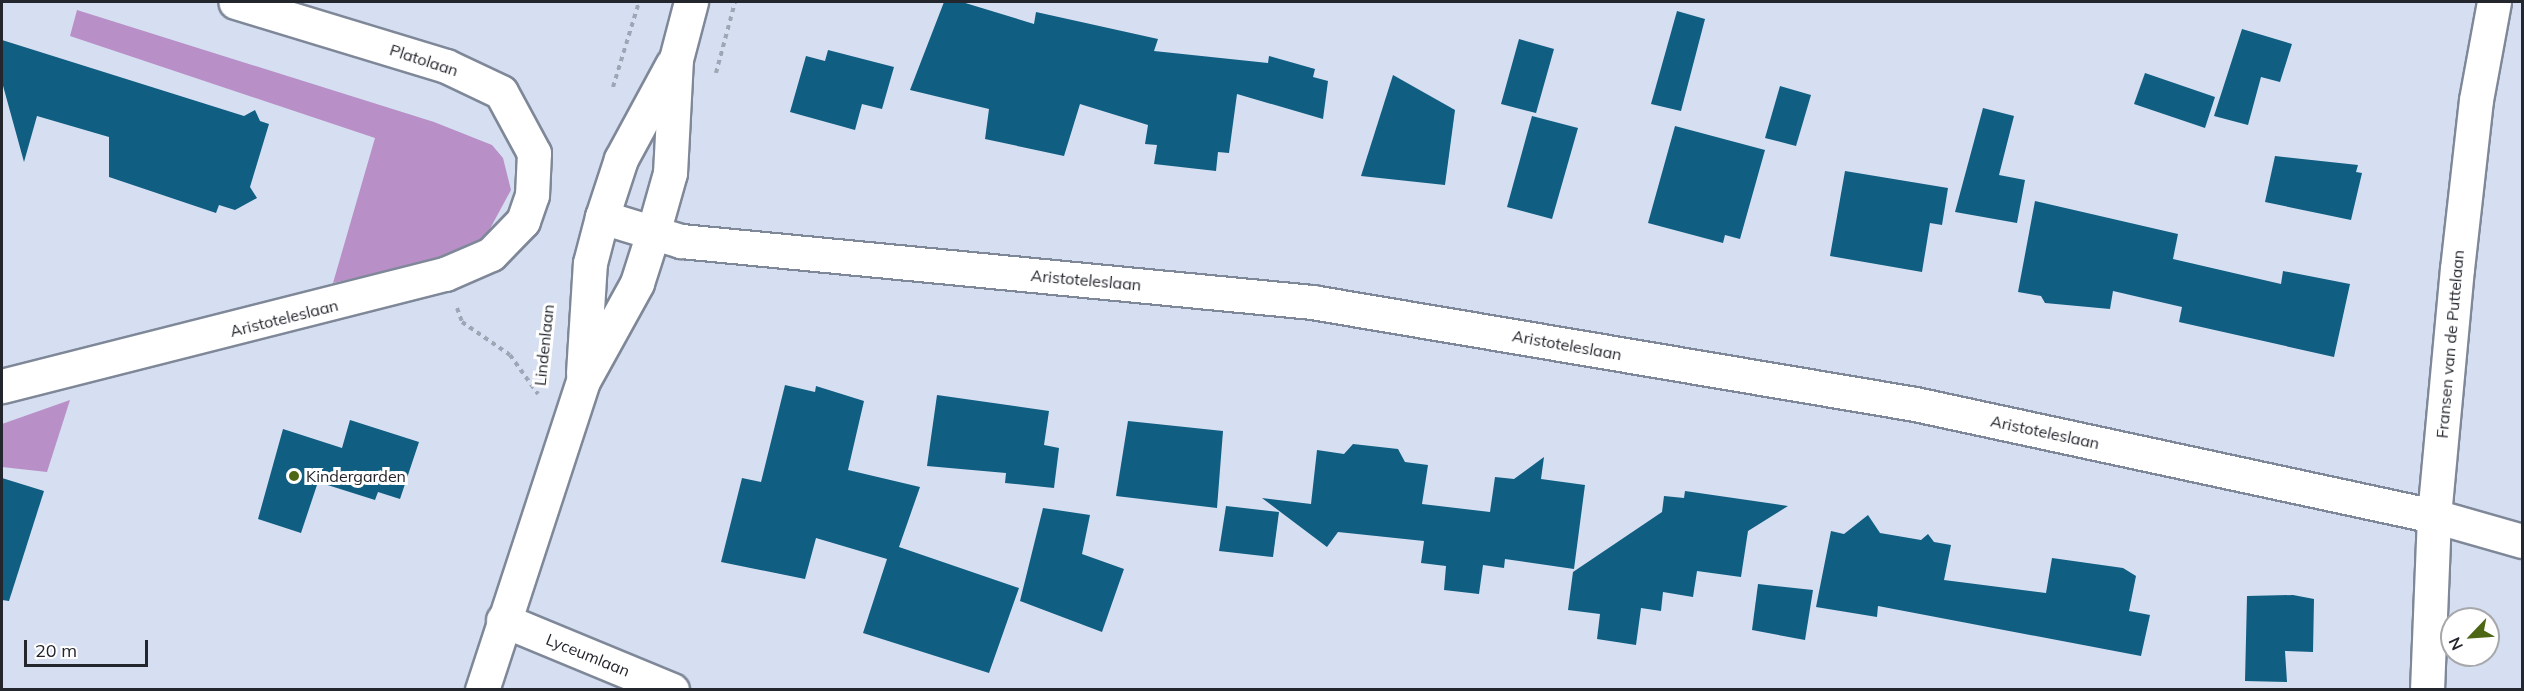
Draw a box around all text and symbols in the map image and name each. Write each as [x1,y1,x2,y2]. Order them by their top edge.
street label: Platolaan [387,40,461,80]
street label: Fransen van de Puttelaan [2432,249,2468,439]
street label: Aristoteleslaan [1030,266,1142,294]
street label: Aristoteleslaan [228,295,340,341]
street label: Lindenlaan [530,303,558,387]
street label: Aristoteleslaan [1511,326,1623,364]
street label: Aristoteleslaan [1989,411,2101,453]
place label: Kindergarden [306,466,406,486]
marker: Kindergarden [287,469,301,483]
north arrow [2440,607,2500,667]
scale bar [27,628,152,666]
street label: Lyceumlaan [543,630,633,680]
text: N [2444,634,2467,653]
text: 20 m [35,639,77,662]

